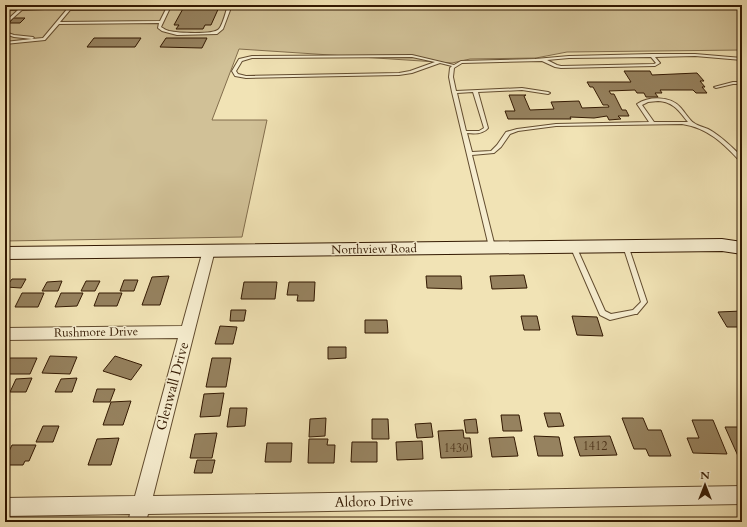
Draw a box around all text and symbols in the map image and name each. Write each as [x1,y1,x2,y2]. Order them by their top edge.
street label: Northview Road [331,240,418,258]
street label: Rushmore Drive [54,323,138,341]
street label: Glenwall Drive [152,340,193,433]
house number: 1412 [583,438,607,454]
house number: 1430 [444,440,468,456]
north arrow [685,465,725,505]
text: N [700,468,710,483]
street label: Aldoro Drive [334,491,414,512]

